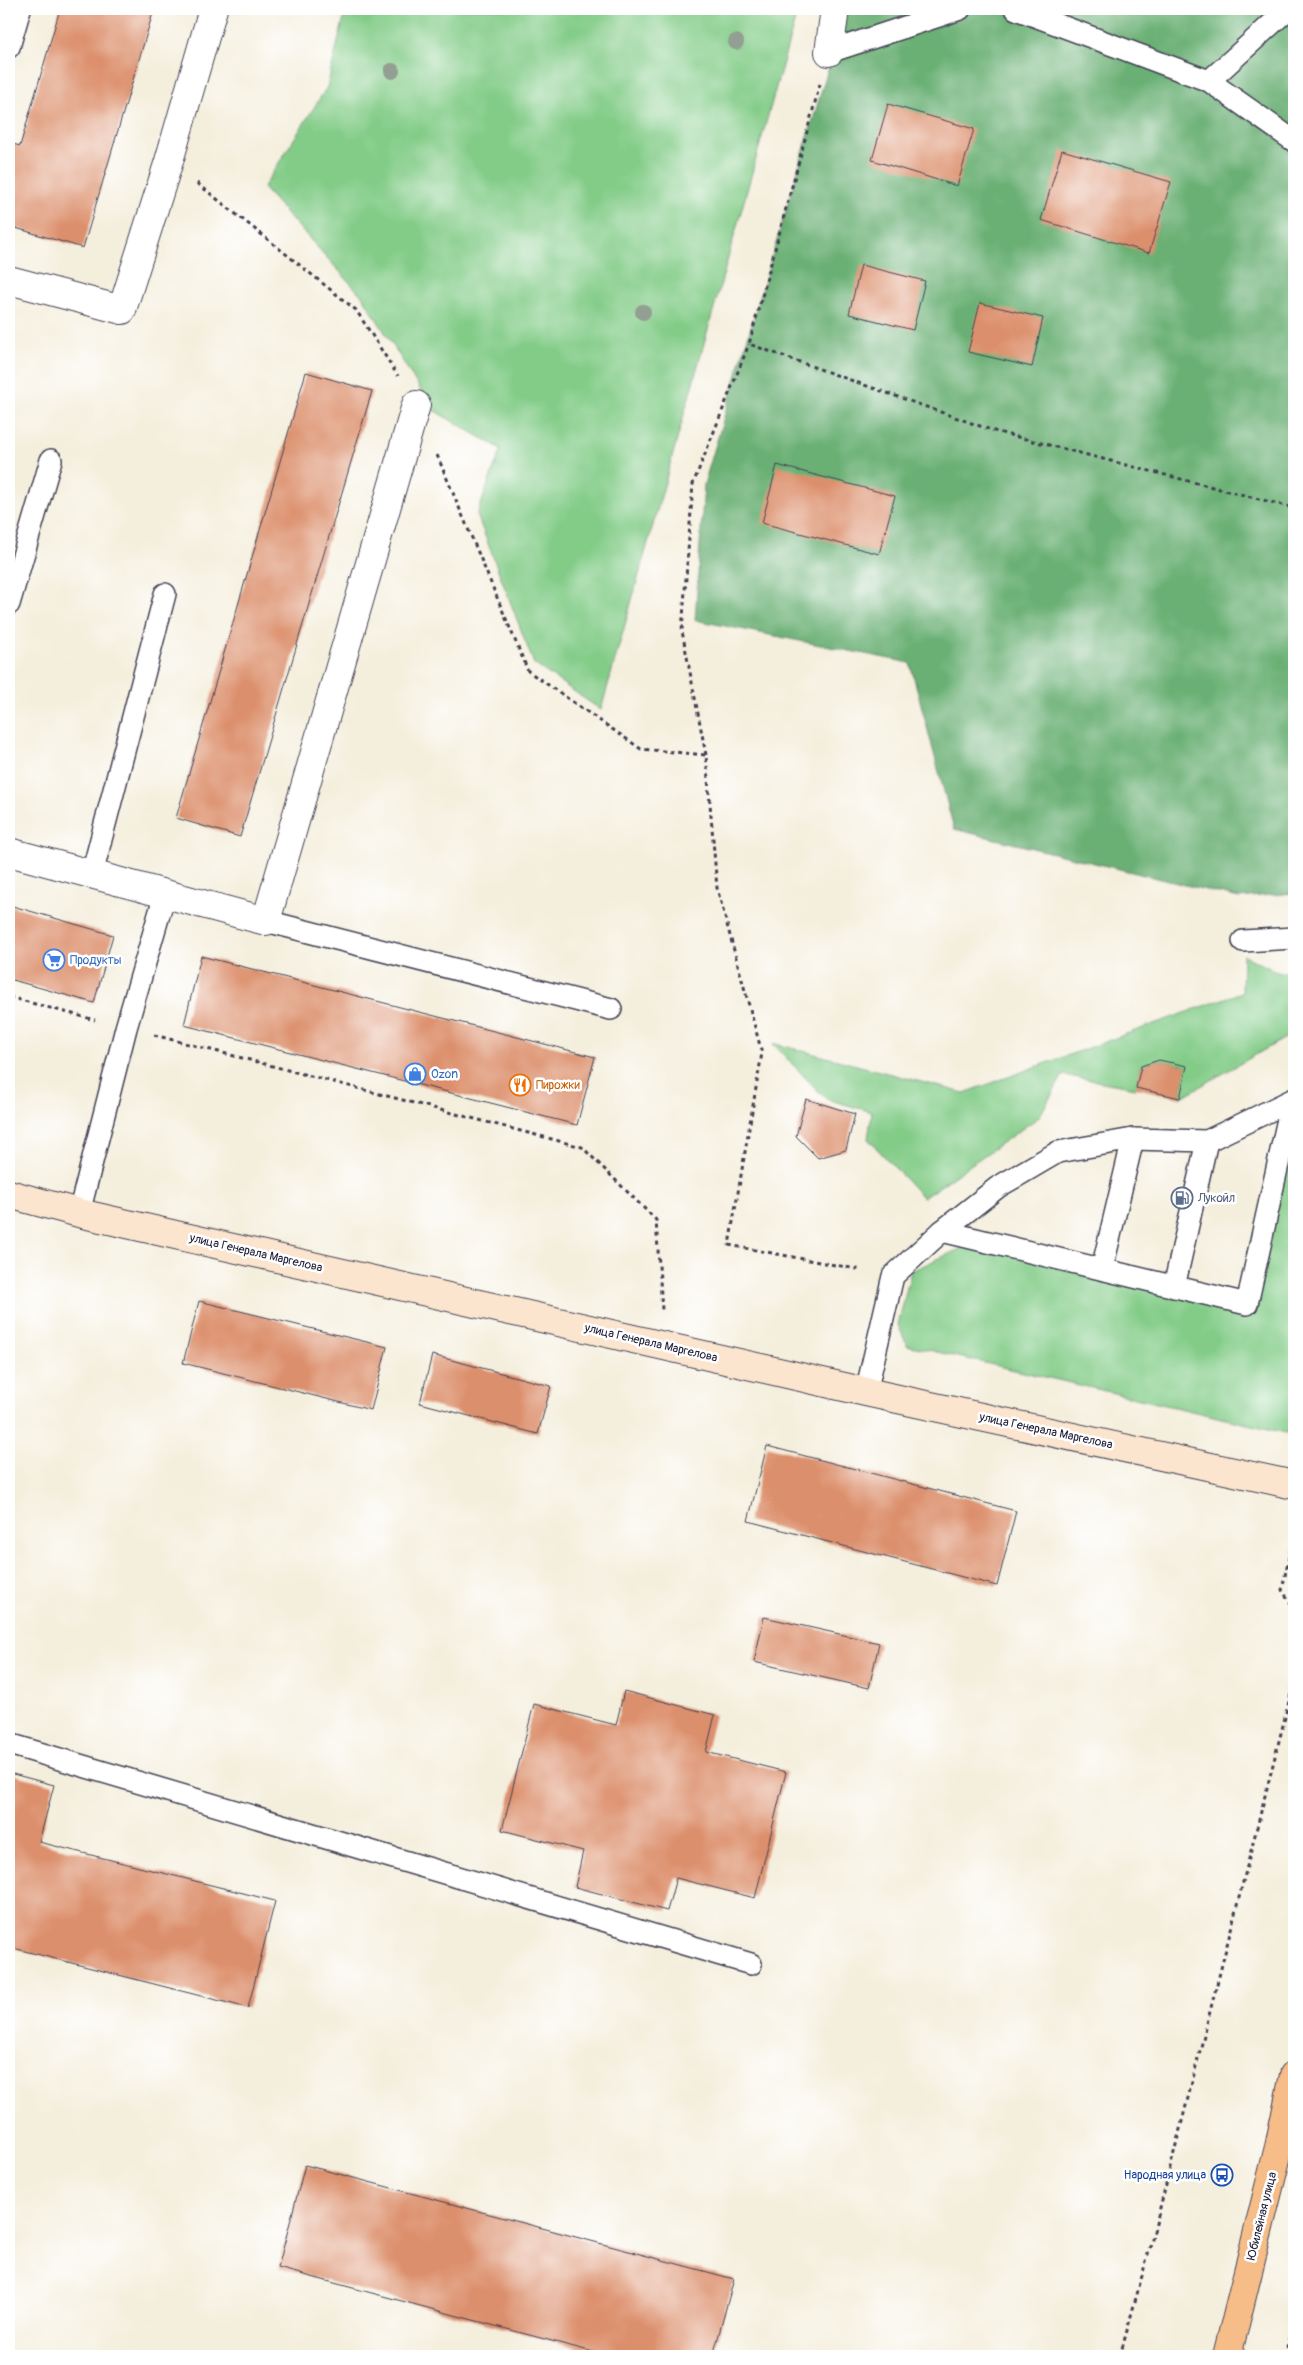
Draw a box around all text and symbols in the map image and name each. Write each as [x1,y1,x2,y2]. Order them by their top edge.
supermarket icon: Продукты [42,948,66,972]
place label: Продукты [70,953,122,968]
shop icon: Ozon [403,1062,427,1086]
place label: Ozon [431,1067,458,1082]
restaurant icon: Пирожки [508,1073,532,1097]
place label: Пирожки [536,1078,581,1093]
fuel station icon: Лукойл [1170,1186,1194,1210]
place label: Лукойл [1197,1191,1235,1206]
street label: улица Генерала Маргелова [187,1230,324,1276]
street label: улица Генерала Маргелова [582,1320,719,1366]
street label: улица Генерала Маргелова [977,1409,1114,1453]
bus stop icon: Народная улица [1210,2163,1234,2187]
place label: Народная улица [1124,2168,1206,2183]
street label: Юбилейная улица [1244,2170,1280,2262]

